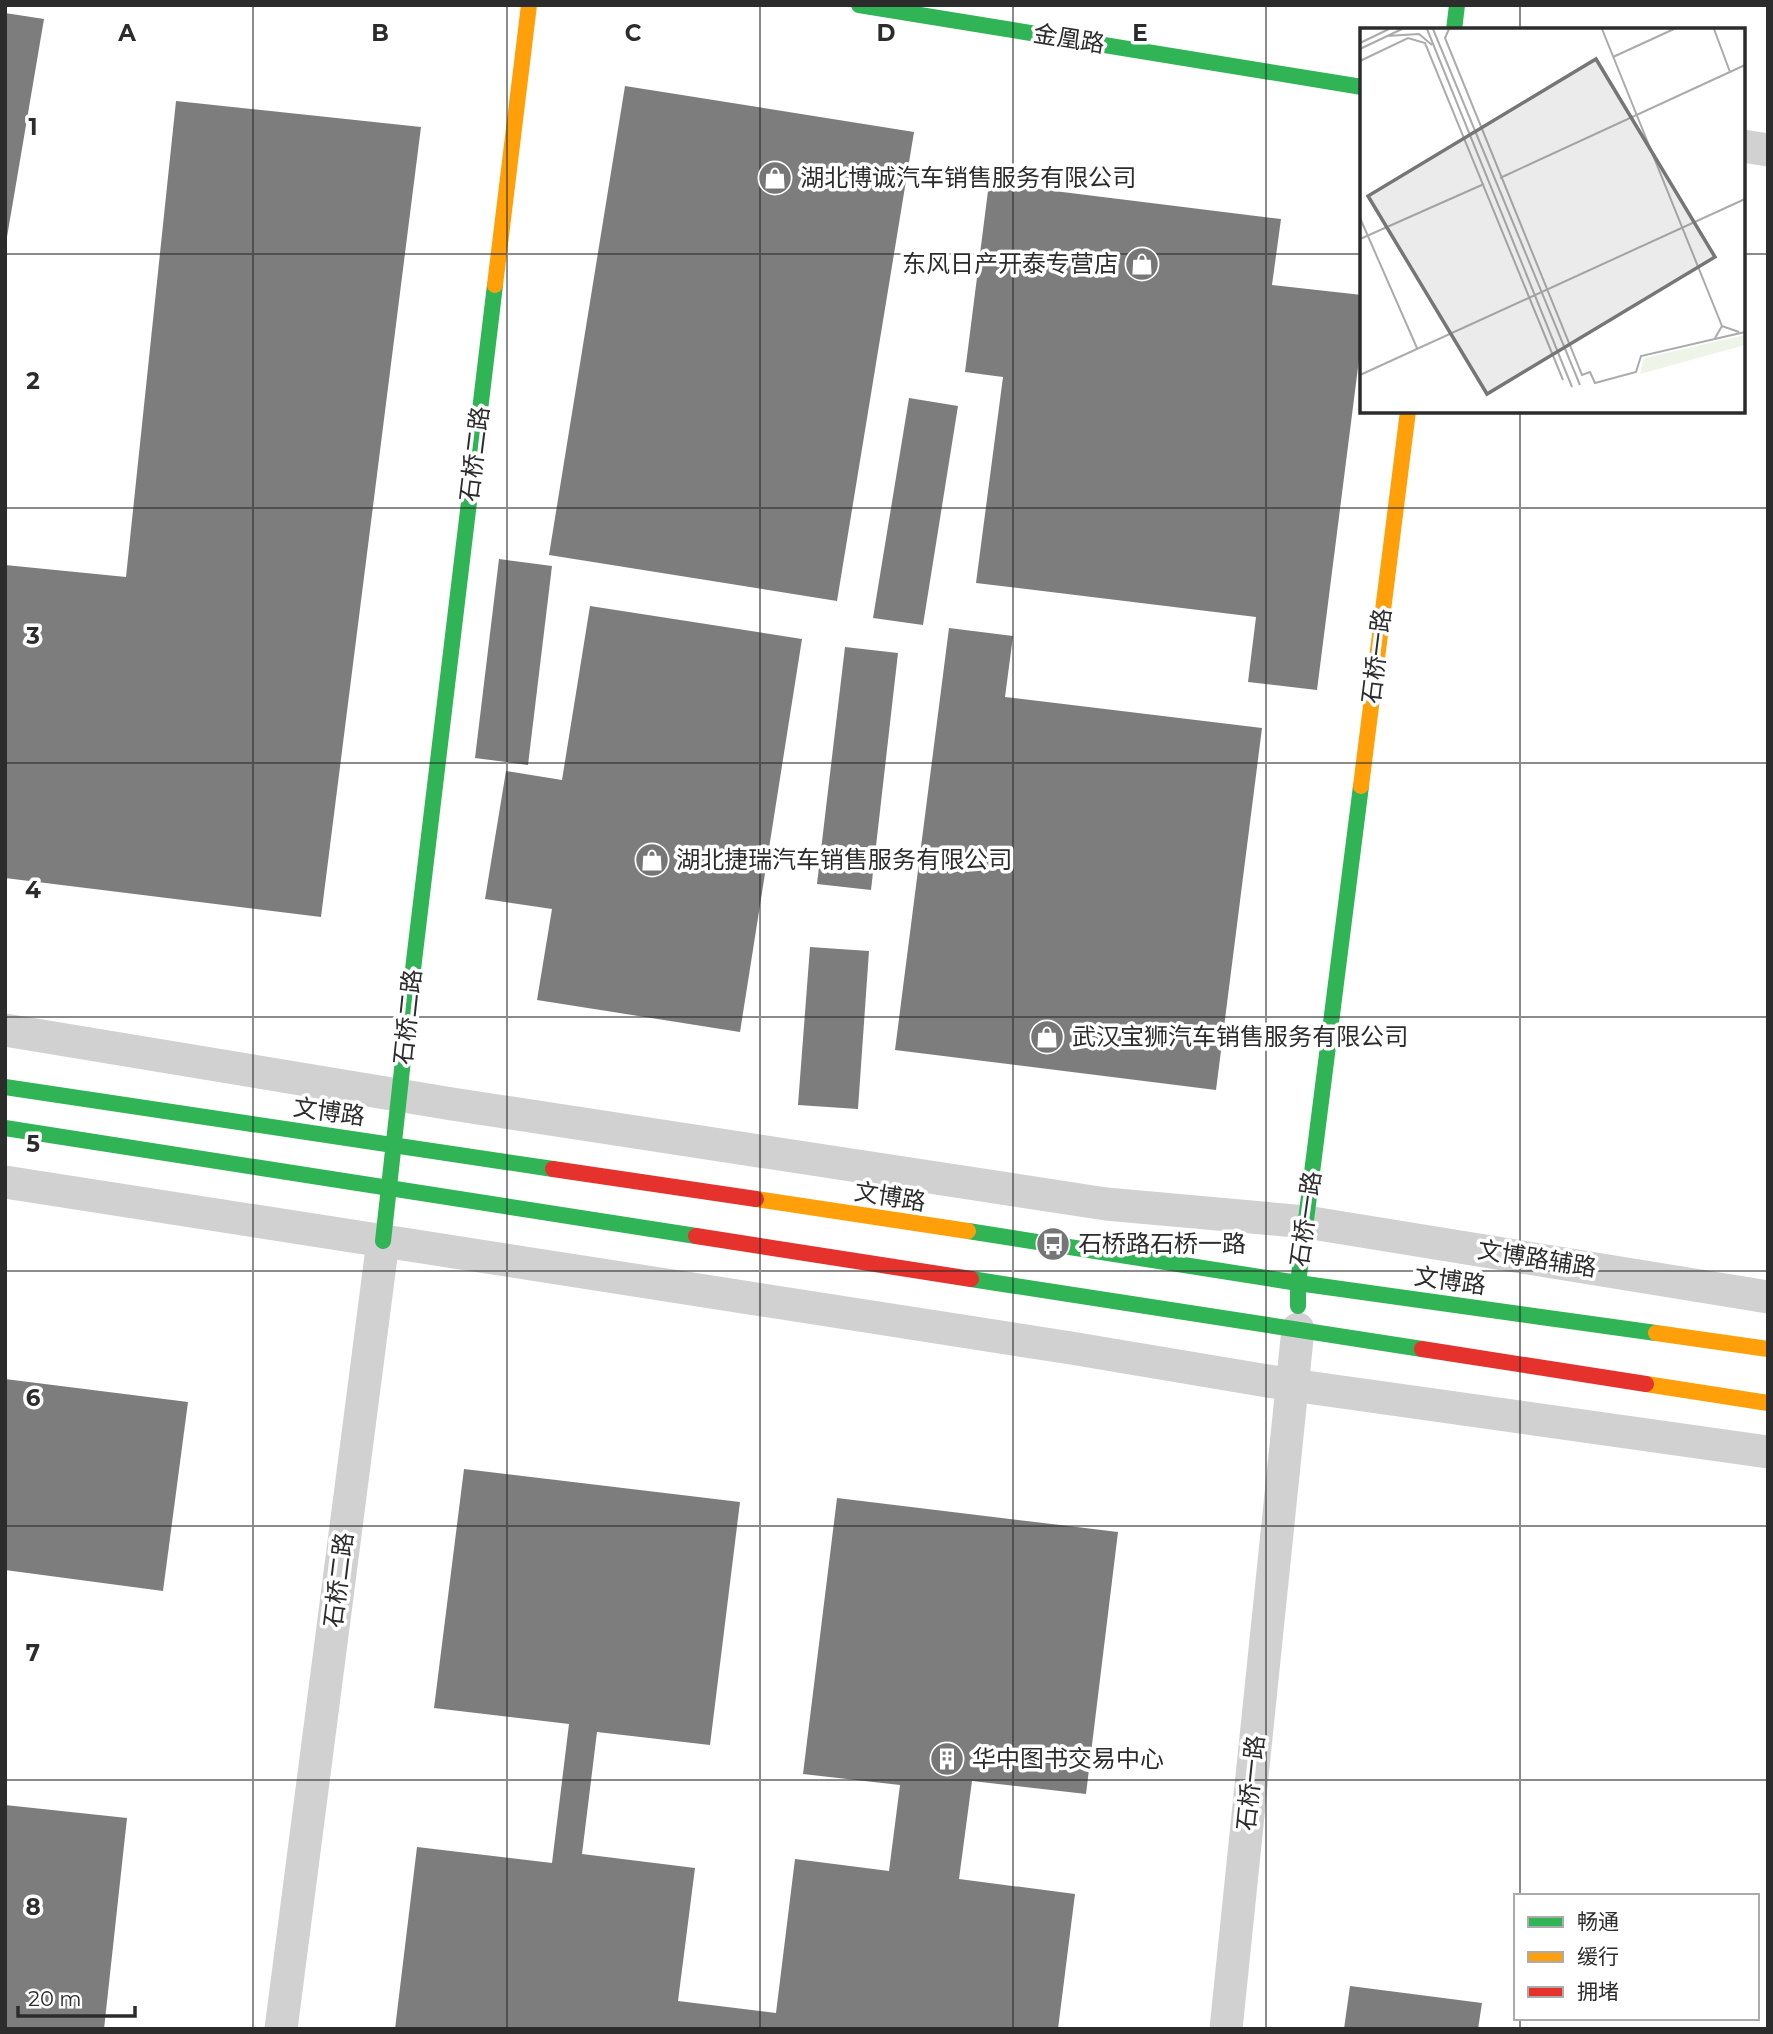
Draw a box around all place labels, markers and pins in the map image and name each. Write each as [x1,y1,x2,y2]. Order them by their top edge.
shop icon: 湖北博诚汽车销售服务有限公司 [756,159,794,197]
place label: 湖北博诚汽车销售服务有限公司 [800,163,1136,192]
shop icon: 东风日产开泰专营店 [1123,245,1161,283]
place label: 东风日产开泰专营店 [902,249,1118,278]
shop icon: 湖北捷瑞汽车销售服务有限公司 [633,841,671,879]
place label: 湖北捷瑞汽车销售服务有限公司 [676,845,1012,874]
shop icon: 武汉宝狮汽车销售服务有限公司 [1028,1018,1066,1056]
place label: 武汉宝狮汽车销售服务有限公司 [1072,1022,1408,1051]
bus stop icon: 石桥路石桥一路 [1034,1225,1072,1263]
place label: 石桥路石桥一路 [1078,1229,1246,1258]
building icon: 华中图书交易中心 [928,1740,966,1778]
place label: 华中图书交易中心 [972,1744,1164,1773]

